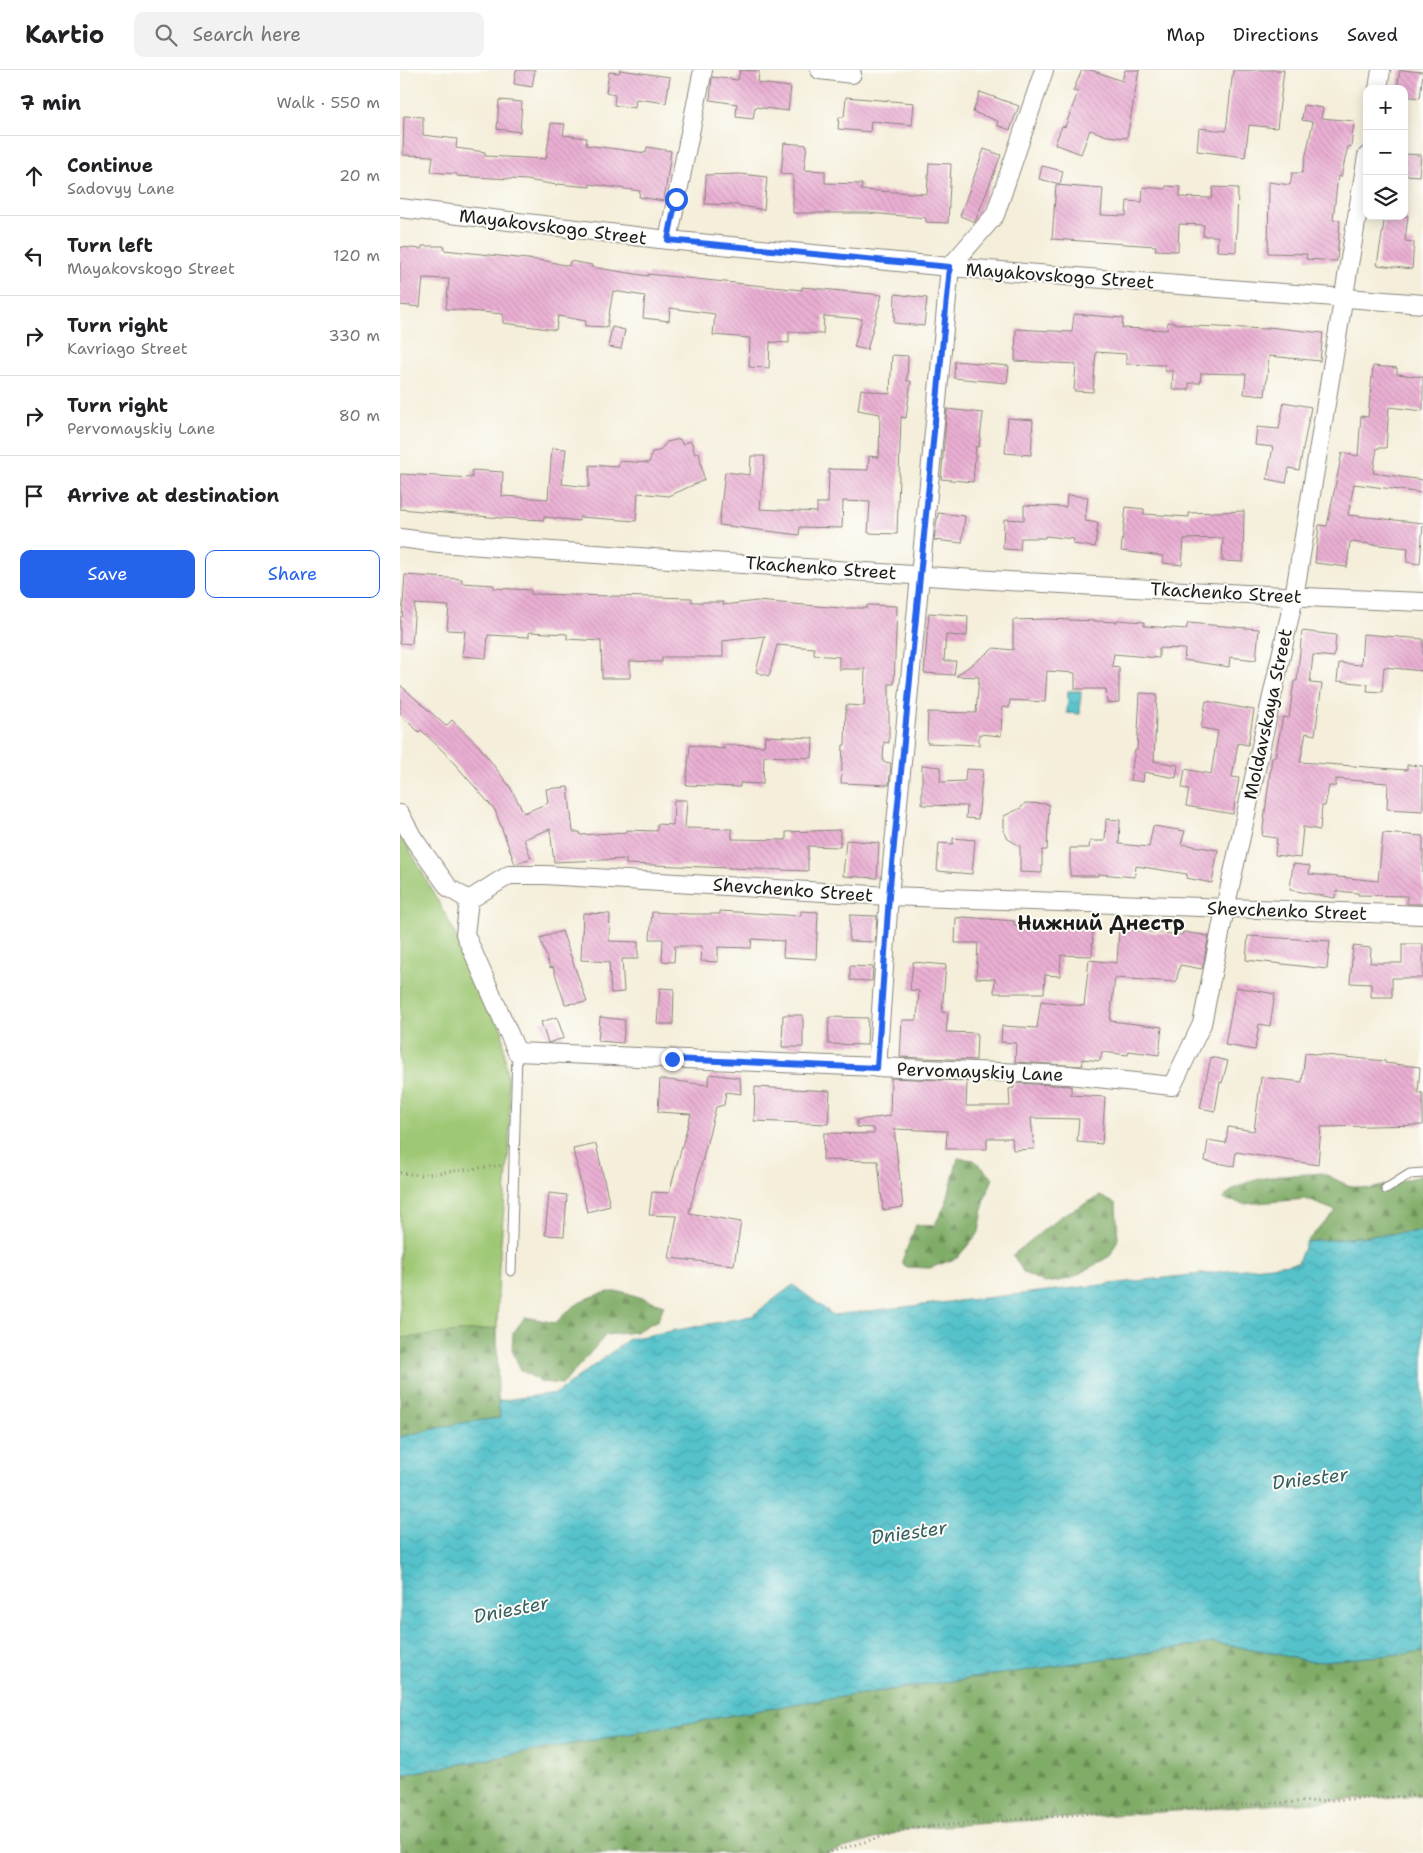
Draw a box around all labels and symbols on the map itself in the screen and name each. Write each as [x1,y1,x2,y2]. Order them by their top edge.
route start [665,188,688,211]
street label: Mayakovskogo Street [458,204,648,250]
street label: Mayakovskogo Street [965,257,1155,295]
street label: Tkachenko Street [745,551,898,585]
street label: Tkachenko Street [1150,577,1302,609]
street label: Moldavskaya Street [1238,626,1298,802]
street label: Shevchenko Street [712,872,874,908]
street label: Shevchenko Street [1206,896,1368,926]
district label: Нижний Днестр [1017,910,1185,936]
route end [661,1048,684,1071]
street label: Pervomayskiy Lane [896,1057,1064,1087]
water label: Dniester [1270,1461,1351,1496]
water label: Dniester [869,1515,950,1550]
water label: Dniester [471,1590,552,1629]

